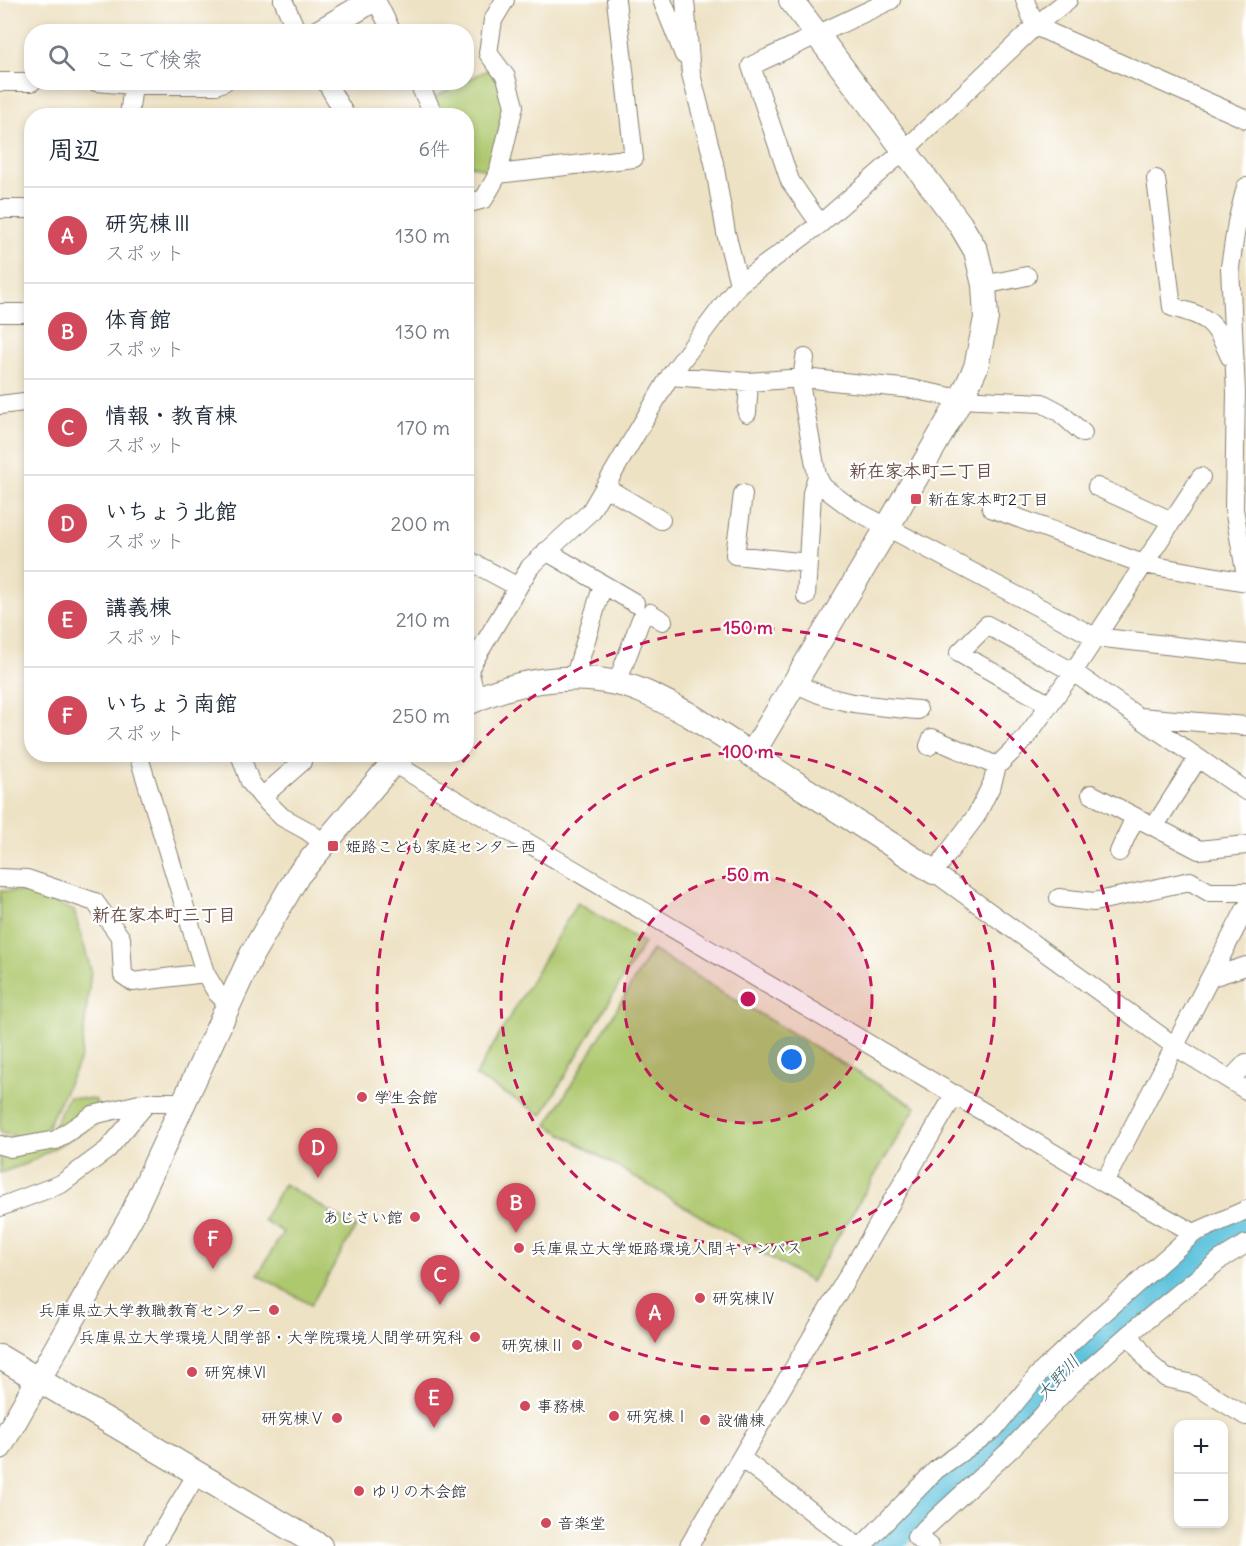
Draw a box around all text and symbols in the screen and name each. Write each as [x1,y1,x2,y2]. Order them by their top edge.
search box [24,24,474,90]
icon: search [45,41,78,74]
text: ここで検索 [93,45,203,73]
text: 周辺 [48,133,100,166]
text: 6件 [418,136,450,161]
text: 研究棟Ⅲ [105,209,193,237]
text: A [61,223,74,248]
text: 130 m [395,223,450,248]
text: スポット [105,240,185,265]
text: 体育館 [105,305,171,333]
text: B [61,319,74,344]
text: 130 m [395,319,450,344]
text: スポット [105,336,185,361]
text: 情報・教育棟 [105,401,237,429]
text: C [61,415,74,440]
text: 170 m [397,415,450,440]
text: スポット [105,432,185,457]
district label: 新在家本町二丁目 [849,459,993,482]
place label: 新在家本町2丁目 [928,489,1049,509]
marker: 新在家本町2丁目 [909,492,923,506]
text: いちょう北館 [105,497,237,525]
text: D [60,511,75,536]
text: 200 m [390,511,450,536]
text: スポット [105,528,185,553]
text: 講義棟 [105,593,171,621]
text: E [62,607,73,632]
text: 210 m [396,607,450,632]
text: 150 m [723,616,773,639]
text: スポット [105,624,185,649]
text: いちょう南館 [105,689,237,717]
text: F [62,703,73,728]
text: 250 m [392,703,450,728]
text: スポット [105,720,185,745]
text: 100 m [723,740,774,763]
place label: 姫路こども家庭センター西 [345,836,536,856]
marker: 姫路こども家庭センター西 [326,839,340,853]
text: 50 m [727,863,769,886]
district label: 新在家本町三丁目 [92,903,236,926]
centre of rings [738,989,758,1009]
your location [777,1045,806,1074]
place label: 学生会館 [374,1087,438,1107]
marker: 学生会館 [355,1090,369,1104]
pin: D [298,1128,338,1178]
pin: B [496,1184,536,1233]
place label: あじさい館 [323,1207,403,1227]
marker: あじさい館 [408,1210,422,1224]
pin: F [194,1220,232,1269]
place label: 兵庫県立大学姫路環境人間キャンパス [531,1238,802,1258]
marker: 兵庫県立大学姫路環境人間キャンパス [512,1241,526,1255]
pin: C [420,1256,460,1305]
place label: 研究棟Ⅳ [712,1288,776,1308]
marker: 研究棟Ⅳ [693,1291,707,1305]
pin: A [636,1294,674,1343]
place label: 兵庫県立大学教職教育センター [39,1300,262,1320]
marker: 兵庫県立大学教職教育センター [267,1303,281,1317]
place label: 兵庫県立大学環境人間学部・大学院環境人間学研究科 [79,1327,463,1347]
marker: 兵庫県立大学環境人間学部・大学院環境人間学研究科 [468,1330,482,1344]
place label: 研究棟Ⅱ [501,1335,565,1355]
marker: 研究棟Ⅱ [570,1338,584,1352]
water label: 大野川 [1031,1350,1084,1405]
place label: 研究棟Ⅵ [204,1362,268,1382]
marker: 研究棟Ⅵ [185,1365,199,1379]
pin: E [414,1378,454,1428]
place label: 事務棟 [537,1396,585,1416]
marker: 事務棟 [518,1399,532,1413]
place label: 研究棟Ⅰ [626,1406,690,1426]
place label: 研究棟Ⅴ [261,1408,325,1428]
marker: 研究棟Ⅰ [607,1409,621,1423]
place label: 設備棟 [717,1410,765,1430]
marker: 研究棟Ⅴ [330,1411,344,1425]
marker: 設備棟 [698,1413,712,1427]
map controls [1174,1420,1228,1528]
button: + [1174,1420,1228,1474]
button: − [1174,1474,1228,1528]
place label: ゆりの木会館 [371,1481,467,1501]
marker: ゆりの木会館 [352,1484,366,1498]
place label: 音楽堂 [558,1513,606,1533]
marker: 音楽堂 [539,1516,553,1530]

